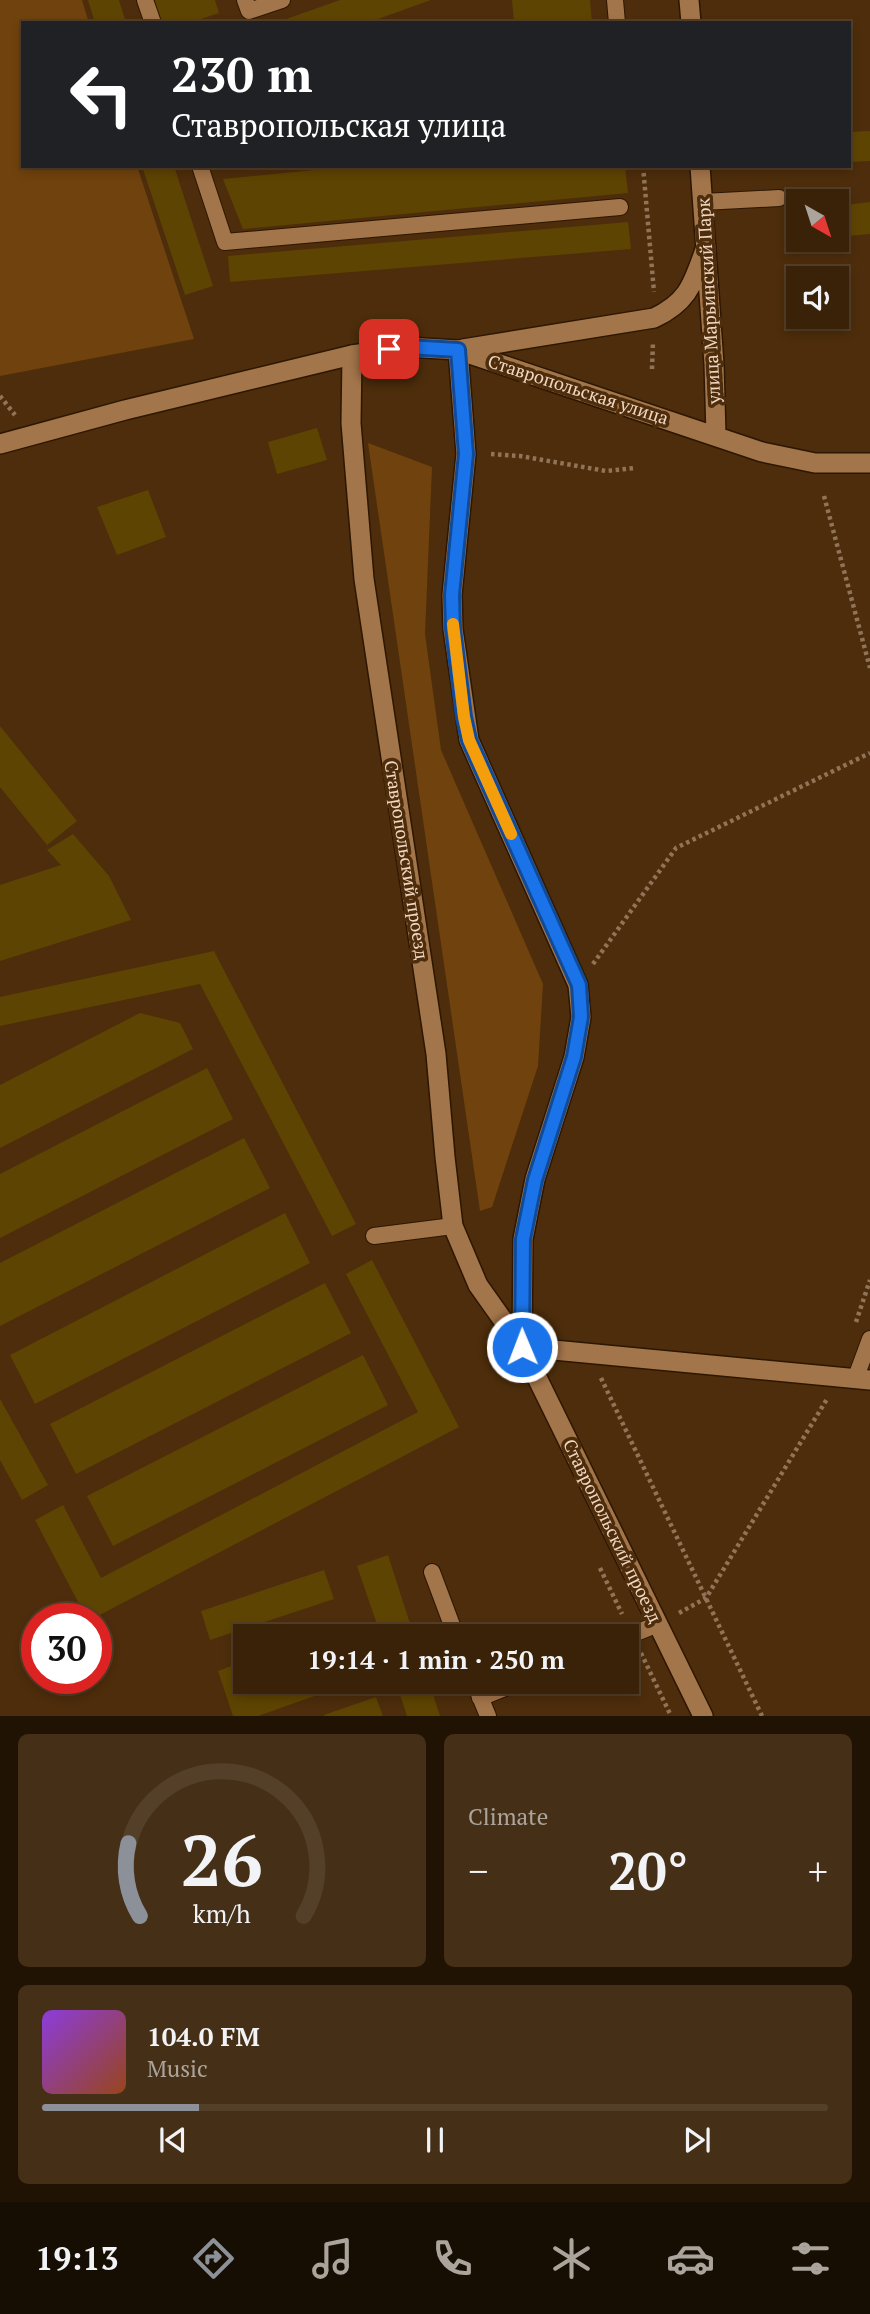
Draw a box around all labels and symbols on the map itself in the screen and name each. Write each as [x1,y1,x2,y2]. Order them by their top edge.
north arrow [786,189,849,252]
street label: улица Марьинский Парк [691,197,725,406]
pin [359,319,419,379]
street label: Ставропольская улица [485,348,672,430]
street label: Ставропольский проезд [379,758,435,961]
position arrow [485,1310,559,1384]
street label: Ставропольский проезд [558,1435,668,1626]
speed limit sign: 30 [21,1603,112,1694]

